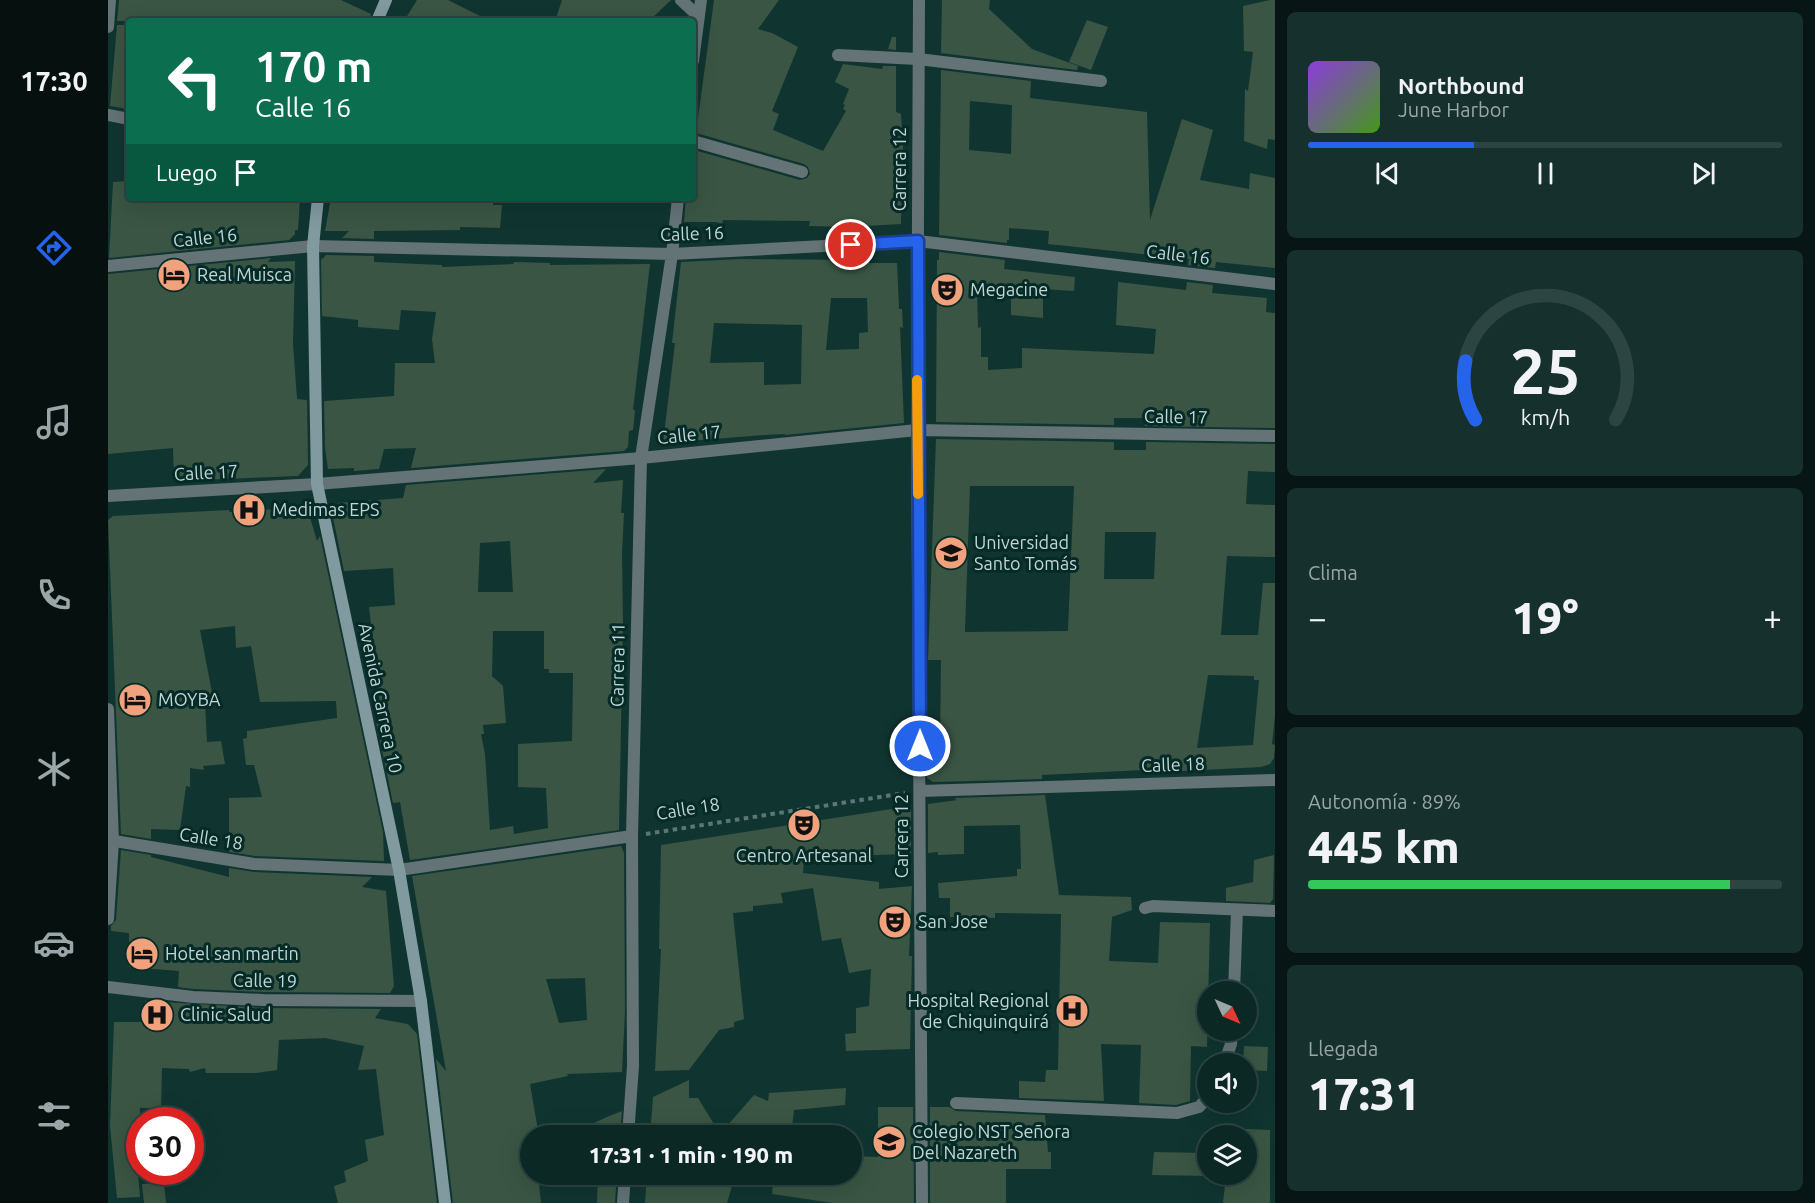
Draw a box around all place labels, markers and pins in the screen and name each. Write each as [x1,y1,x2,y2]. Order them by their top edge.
pin [825,219,876,270]
hotel icon: Real Muisca [156,257,192,293]
place label: Real Muisca [197,264,292,284]
theatre icon: Megacine [929,272,965,308]
place label: Megacine [970,279,1048,299]
hospital icon: Medimas EPS [231,492,267,528]
place label: Medimas EPS [272,499,380,519]
place label: Universidad Santo Tomás [974,532,1077,573]
school or university icon: Universidad Santo Tomás [933,535,969,571]
hotel icon: MOYBA [117,682,153,718]
place label: MOYBA [158,689,221,709]
theatre icon: Centro Artesanal [786,807,822,843]
place label: Centro Artesanal [736,845,873,865]
theatre icon: San Jose [877,904,913,940]
place label: San Jose [918,911,988,931]
hotel icon: Hotel san martin [124,936,160,972]
place label: Hotel san martin [165,943,299,963]
place label: Hospital Regional de Chiquinquirá [907,990,1049,1031]
hospital icon: Hospital Regional de Chiquinquirá [1054,993,1090,1029]
hospital icon: Clinic Salud [139,997,175,1033]
place label: Clinic Salud [180,1004,272,1024]
place label: Colegio NST Señora Del Nazareth [912,1121,1070,1162]
school or university icon: Colegio NST Señora Del Nazareth [871,1124,907,1160]

